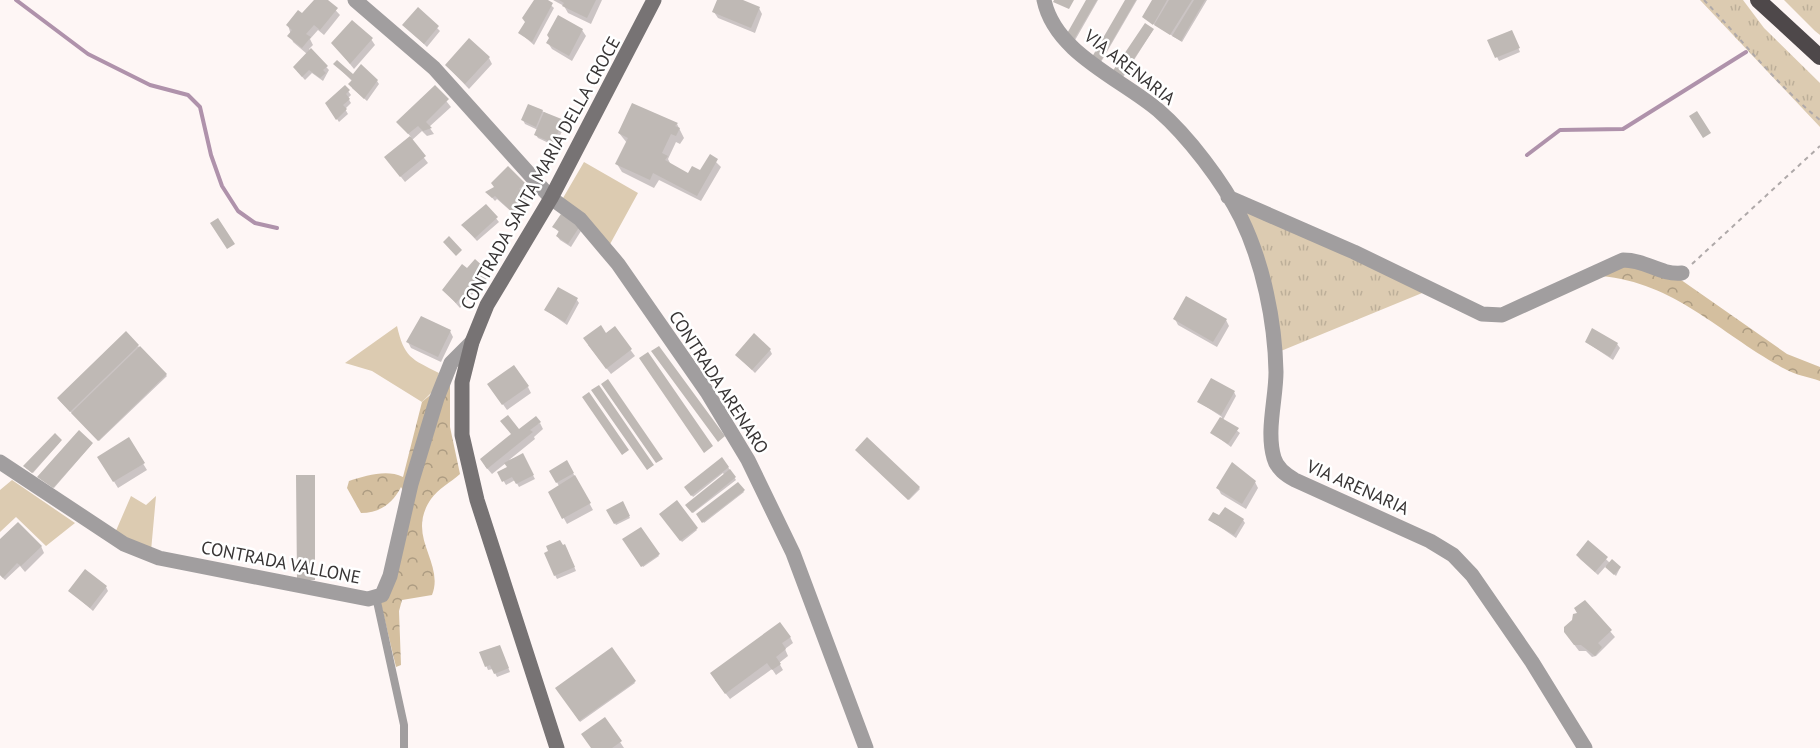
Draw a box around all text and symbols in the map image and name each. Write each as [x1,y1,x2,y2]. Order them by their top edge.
street label: VIA ARENARIA [1079,24,1181,110]
street label: CONTRADA SANTA MARIA DELLA CROCE [455,32,625,314]
street label: CONTRADA ARENARO [664,306,774,458]
street label: VIA ARENARIA [1302,454,1413,520]
street label: CONTRADA VALLONE [199,535,363,589]

